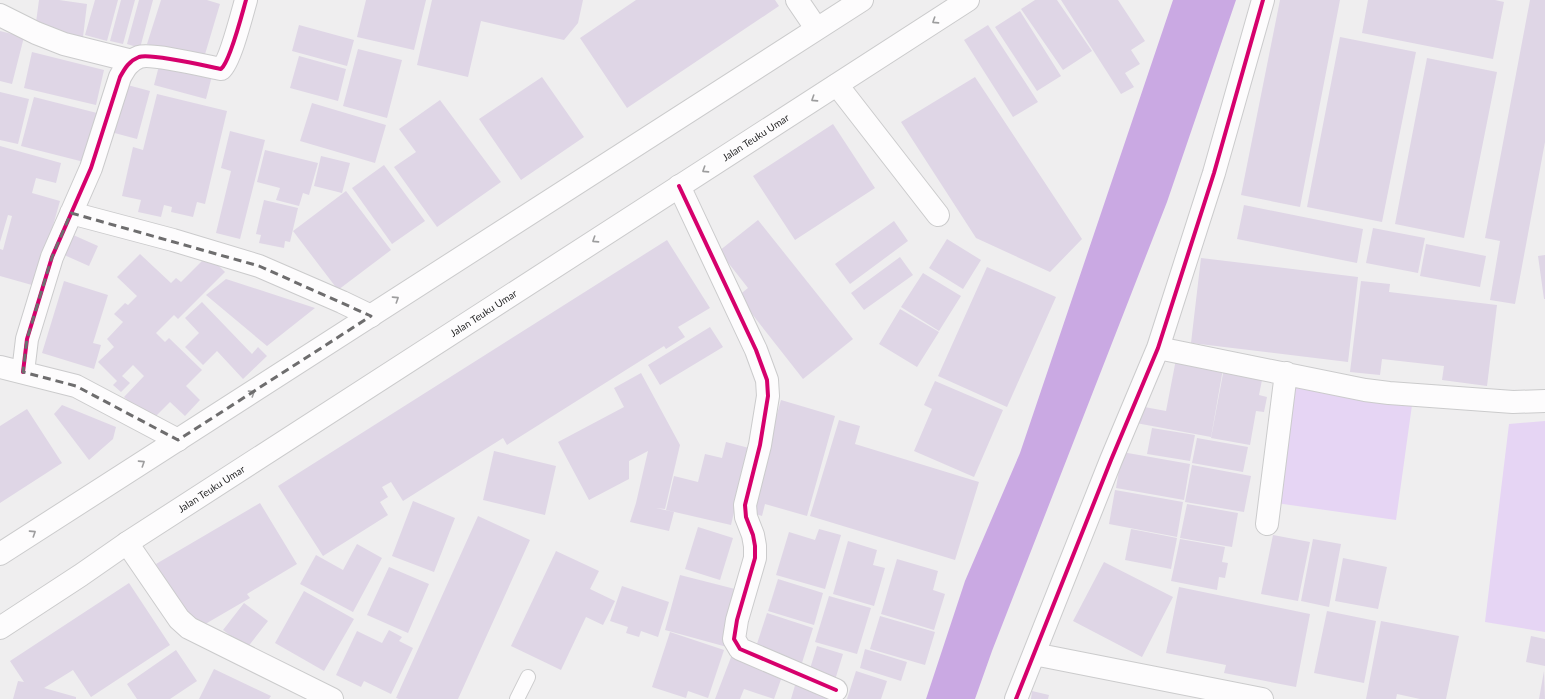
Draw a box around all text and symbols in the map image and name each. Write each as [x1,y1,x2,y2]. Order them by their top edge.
one-way arrow [932,16,939,24]
one-way arrow [811,95,818,102]
street label: Jalan Teuku Umar [720,111,791,163]
one-way arrow [702,165,709,173]
one-way arrow [593,235,600,242]
street label: Jalan Teuku Umar [448,287,519,339]
one-way arrow [392,297,399,304]
one-way arrow [248,390,255,397]
one-way arrow [138,460,145,468]
street label: Jalan Teuku Umar [176,463,247,515]
one-way arrow [29,530,36,538]

